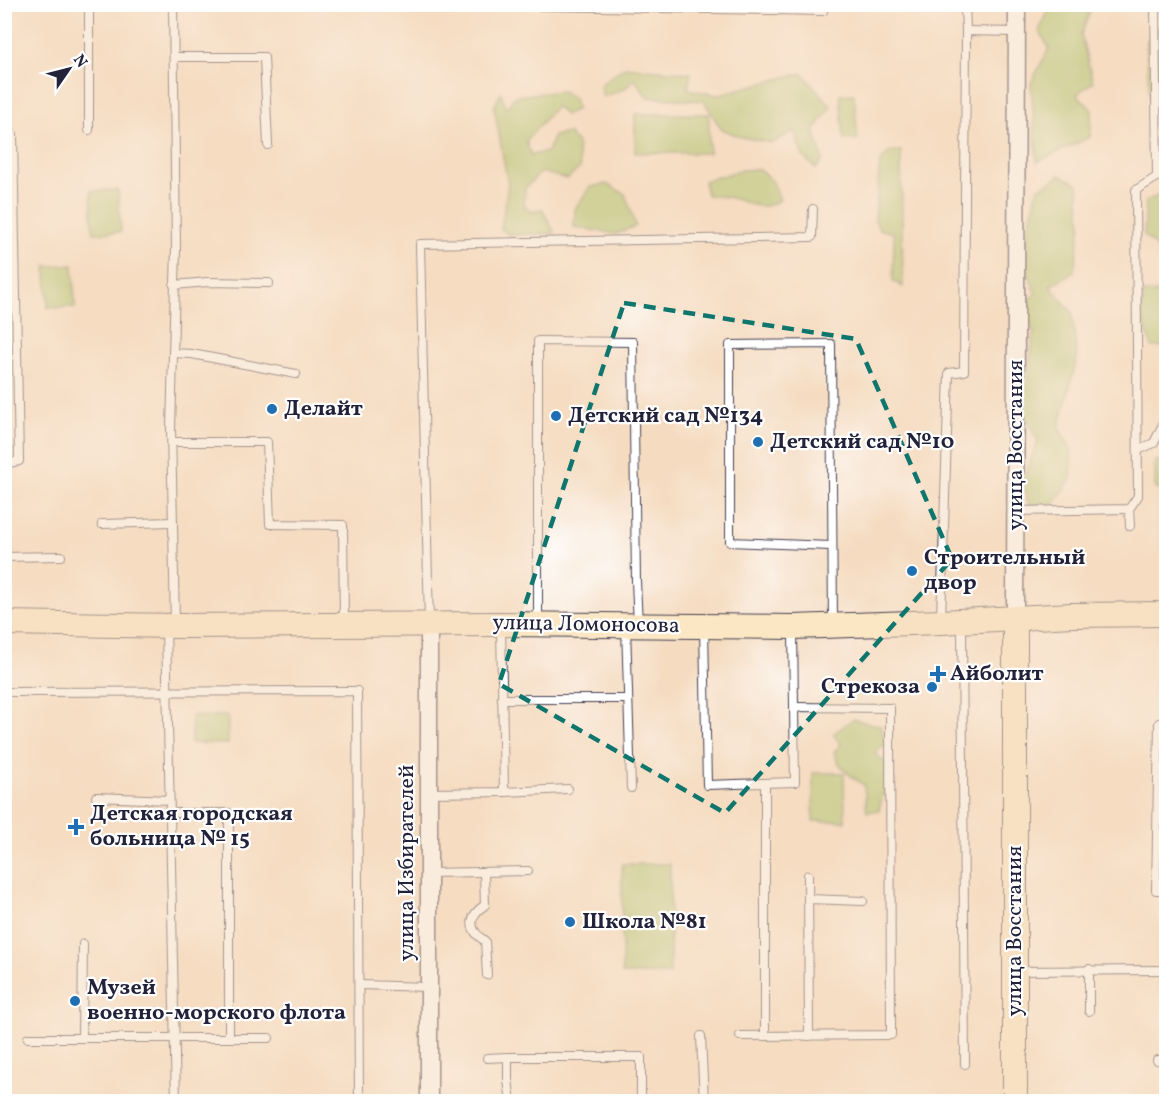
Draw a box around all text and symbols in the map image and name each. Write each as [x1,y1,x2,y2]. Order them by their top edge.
north arrow [39,39,99,99]
text: N [67,50,92,73]
street label: улица Восстания [1001,359,1032,531]
place label: Делайт [284,394,363,425]
place label: Детский сад №134 [568,401,763,432]
marker: Делайт [265,402,279,416]
marker: Детский сад №134 [549,409,563,423]
place label: Детский сад №10 [770,427,954,458]
marker: Детский сад №10 [751,435,765,449]
place label: Строительный двор [924,543,1085,599]
marker: Строительный двор [905,564,919,578]
street label: улица Ломоносова [492,608,680,642]
place label: Айболит [950,659,1044,690]
marker: Айболит [931,667,945,681]
place label: Стрекоза [821,672,920,703]
marker: Стрекоза [925,680,939,694]
street label: улица Избирателей [392,765,423,961]
place label: Детская городская больница № 15 [90,799,293,855]
marker: Детская городская больница № 15 [67,818,85,836]
street label: улица Восстания [1000,845,1031,1017]
place label: Школа №81 [582,907,707,938]
marker: Школа №81 [563,915,577,929]
place label: Музей военно-морского флота [87,973,346,1029]
marker: Музей военно-морского флота [68,994,82,1008]

